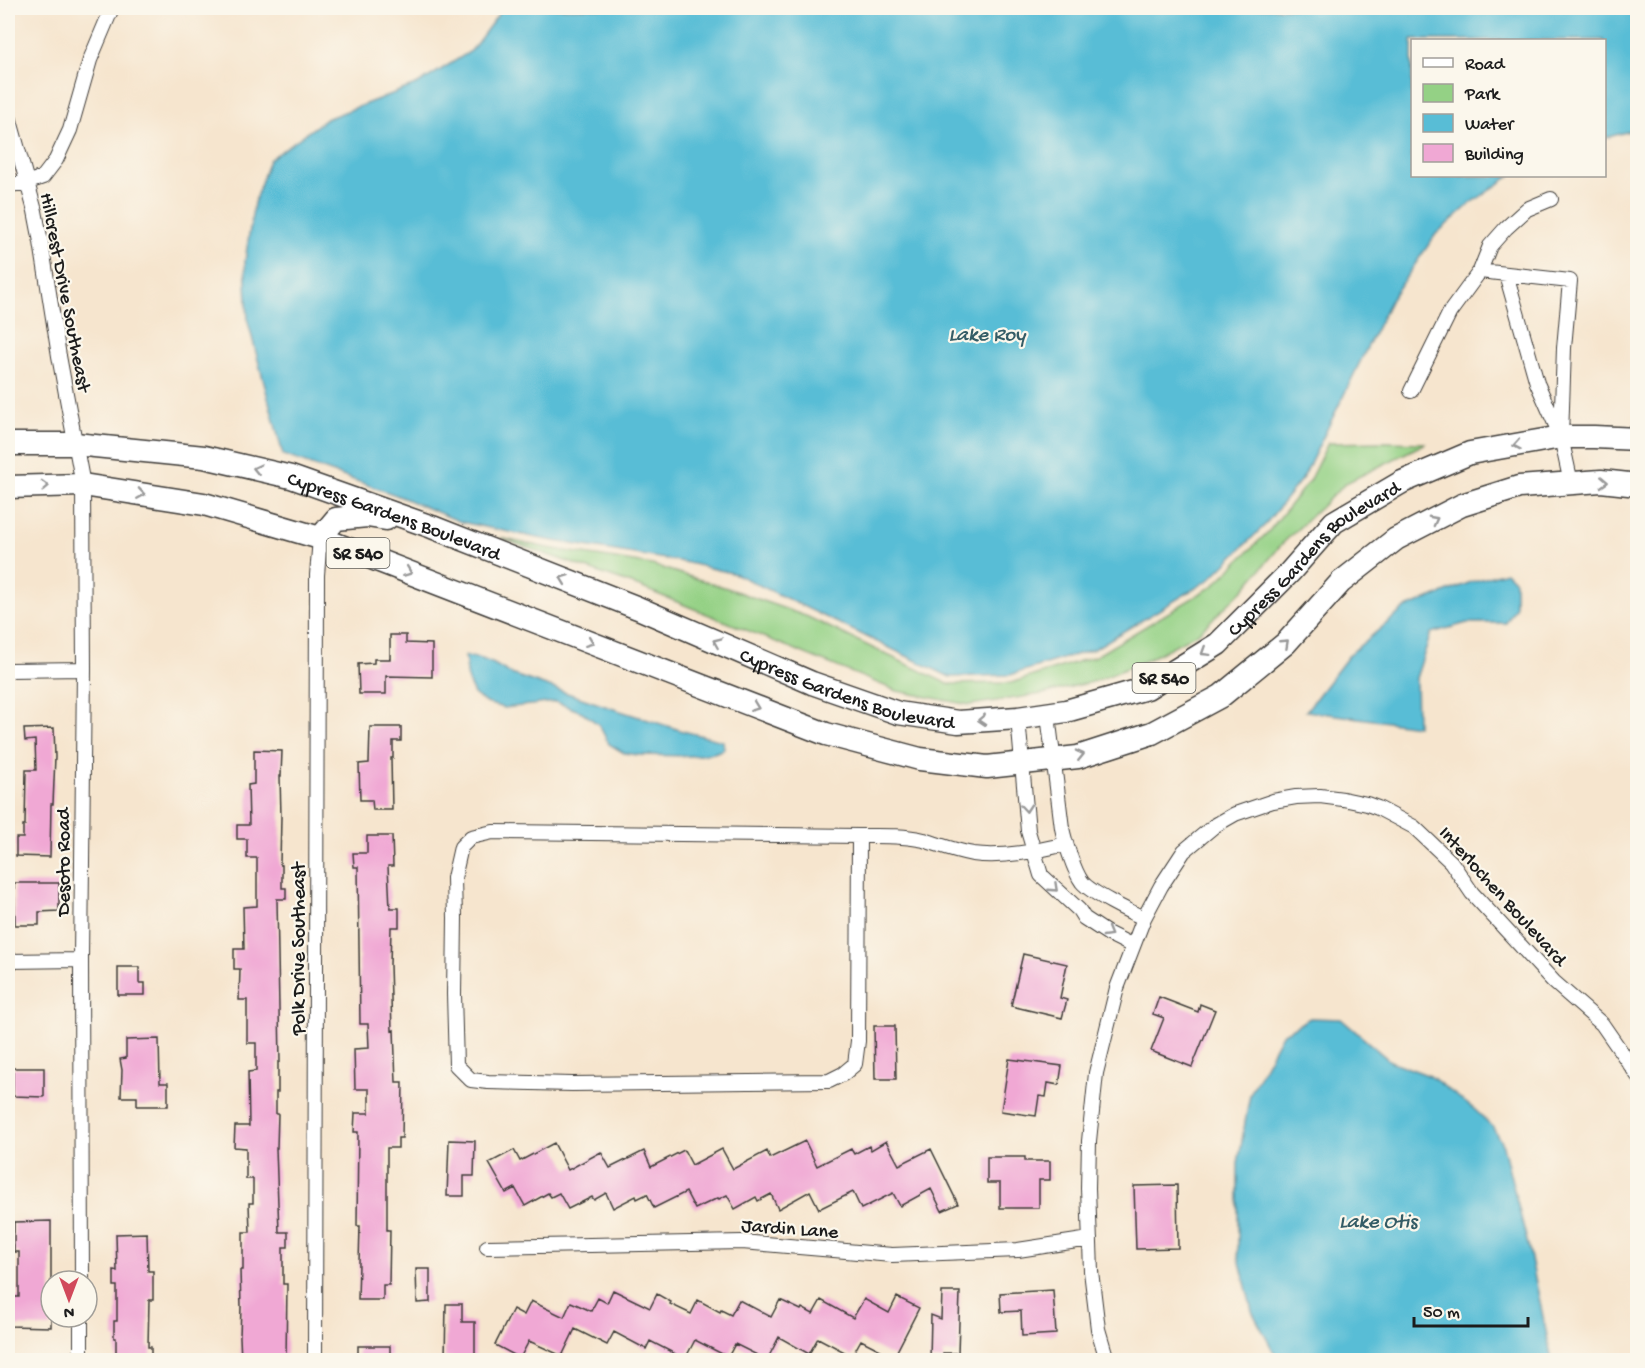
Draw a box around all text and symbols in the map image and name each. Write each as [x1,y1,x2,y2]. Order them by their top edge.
legend [1411,39,1606,177]
text: Road [1465,55,1506,76]
text: Park [1464,85,1501,106]
text: Water [1465,115,1515,136]
text: Building [1464,145,1524,166]
street label: Hillcrest Drive Southeast [33,191,94,396]
water label: Lake Roy [949,324,1027,349]
one-way arrow [1512,438,1522,451]
one-way arrow [252,463,262,476]
street label: Cypress Gardens Boulevard [283,469,505,569]
one-way arrow [1600,476,1609,489]
street label: Cypress Gardens Boulevard [1224,477,1407,643]
one-way arrow [41,479,50,492]
one-way arrow [137,487,146,499]
one-way arrow [1427,516,1438,527]
road number: SR 540 [326,538,389,568]
one-way arrow [402,565,413,577]
one-way arrow [559,574,570,586]
one-way arrow [584,635,595,647]
one-way arrow [713,637,724,649]
one-way arrow [1278,639,1288,650]
one-way arrow [1201,644,1211,656]
street label: Cypress Gardens Boulevard [735,645,958,737]
road number: SR 540 [1132,663,1196,693]
one-way arrow [749,700,760,712]
one-way arrow [978,714,987,727]
one-way arrow [1075,750,1085,763]
one-way arrow [1019,803,1032,812]
street label: Desoto Road [54,806,77,918]
street label: Interlochen Boulevard [1433,823,1572,974]
street label: Polk Drive Southeast [289,861,312,1036]
one-way arrow [1048,881,1058,892]
one-way arrow [1102,926,1112,937]
water label: Lake Otis [1339,1211,1419,1236]
street label: Jardin Lane [740,1216,840,1245]
north arrow [39,1269,99,1329]
scale bar [1414,1290,1528,1328]
text: N [63,1301,74,1320]
text: 50 m [1423,1303,1460,1324]

